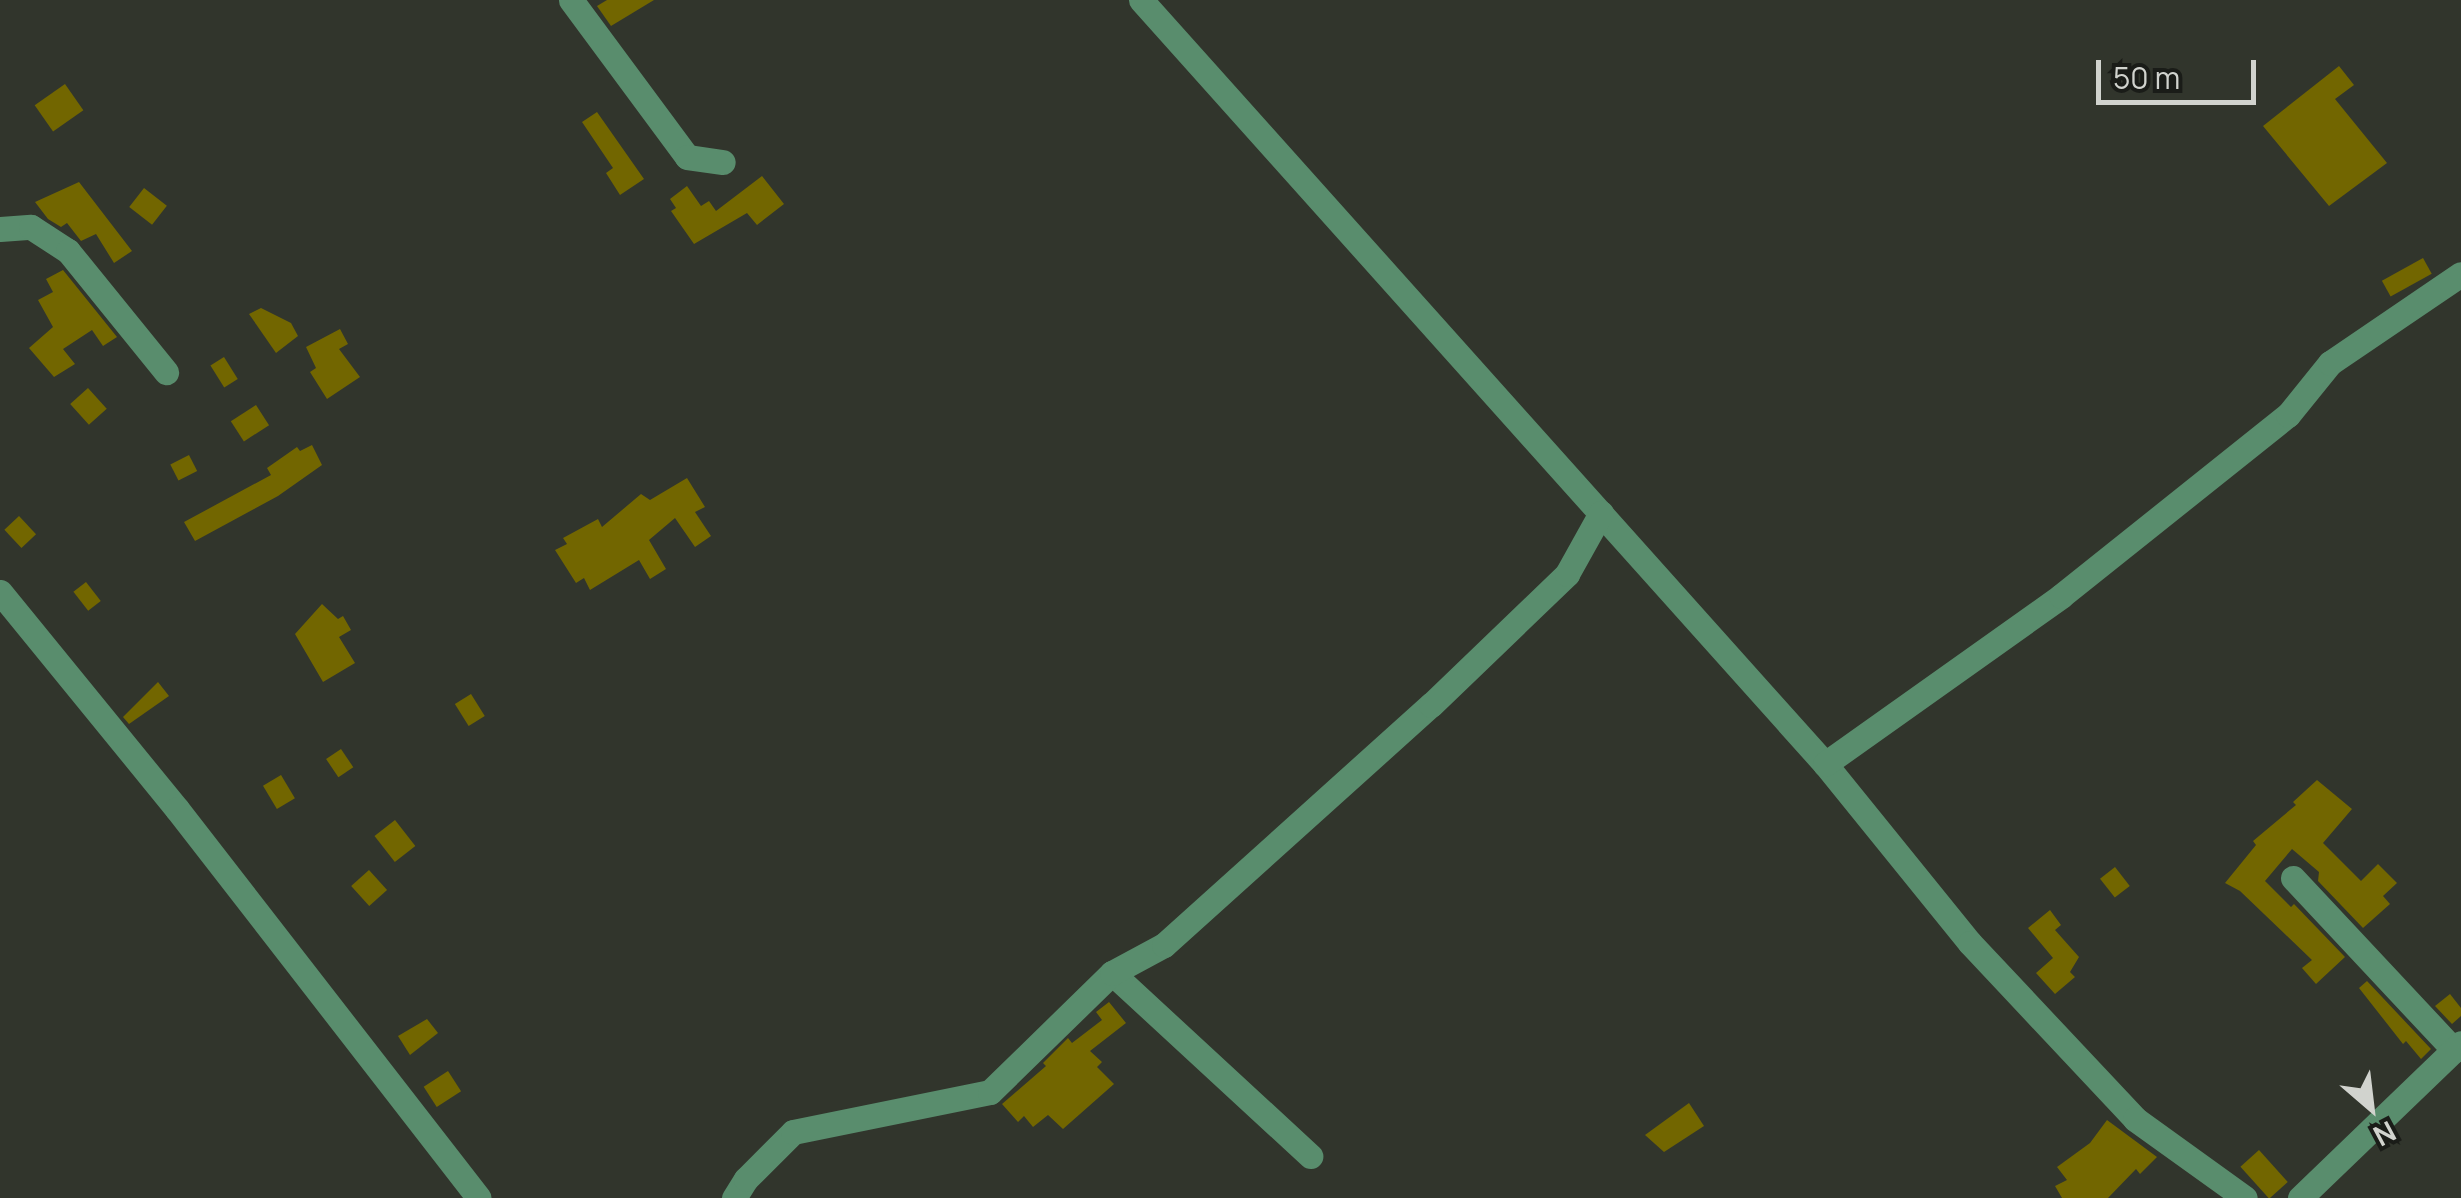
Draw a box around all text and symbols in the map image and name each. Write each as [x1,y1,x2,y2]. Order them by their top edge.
scale bar [2101,40,2261,102]
text: 50 m [2113,57,2180,98]
north arrow [2321,1058,2421,1158]
text: N [2367,1113,2403,1156]

